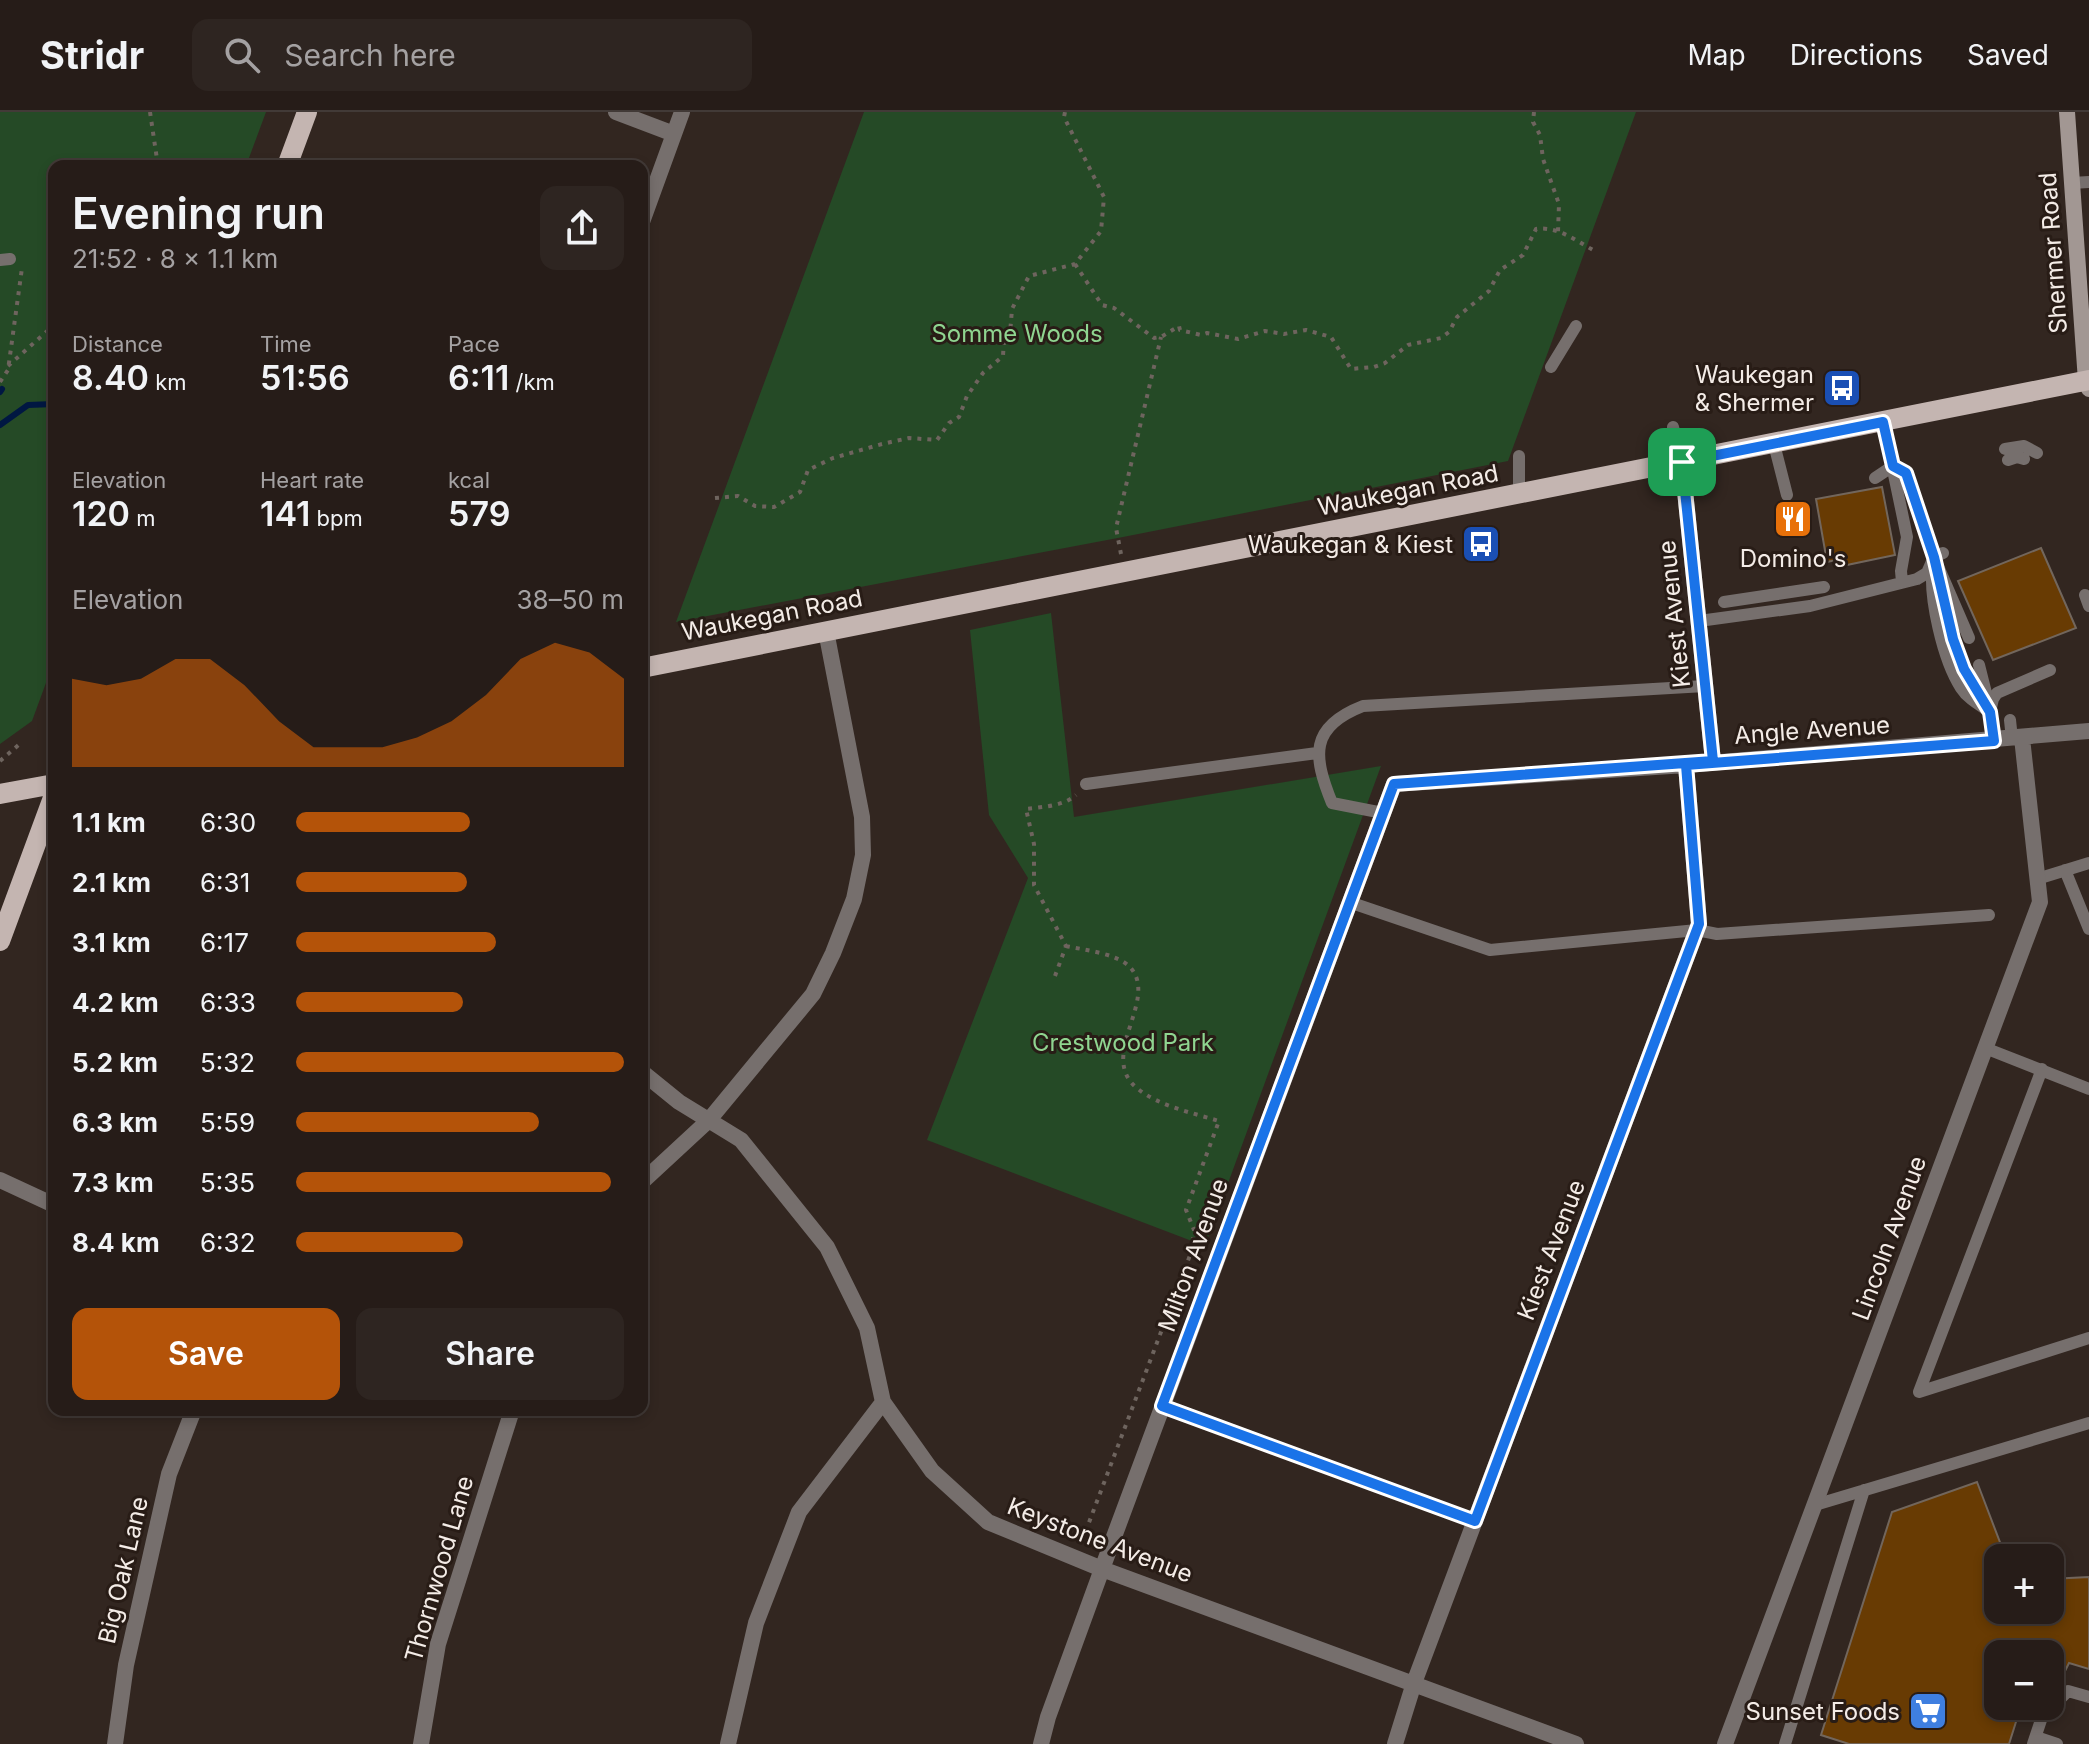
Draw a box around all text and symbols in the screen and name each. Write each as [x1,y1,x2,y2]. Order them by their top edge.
search box [192,19,752,91]
text: Stridr [40,32,144,78]
icon: search [220,33,264,77]
text: Search here [284,37,456,73]
text: Map [1687,38,1746,72]
text: Directions [1790,38,1923,72]
text: Saved [1967,38,2049,72]
street label: Shermer Road [2033,171,2073,335]
text: Evening run [72,186,325,240]
button: share [540,186,624,270]
text: 21:52 · 8 × 1.1 km [72,243,278,274]
park label: Somme Woods [931,319,1103,348]
text: Distance [72,331,163,357]
text: Time [260,331,312,357]
text: Pace [448,331,500,357]
text: 8.40 [72,357,149,398]
text: 51:56 [260,357,350,398]
text: 6:11 [448,357,509,398]
place label: Waukegan & Shermer [1695,360,1814,417]
bus stop icon: Waukegan & Shermer [1821,367,1863,409]
text: km [149,369,187,395]
text: /km [509,369,555,395]
pin [1648,428,1716,496]
icon: arrive [1660,440,1704,484]
street label: Waukegan Road [1315,458,1501,522]
text: Elevation [72,467,166,493]
text: Heart rate [260,467,364,493]
text: kcal [448,467,490,493]
text: 120 [72,493,130,534]
text: 141 [260,493,310,534]
text: 579 [448,493,510,534]
restaurant icon: Domino's [1772,498,1814,540]
text: m [130,505,155,531]
text: bpm [310,505,363,531]
bus stop icon: Waukegan & Kiest [1460,523,1502,565]
place label: Waukegan & Kiest [1248,530,1453,559]
street label: Kiest Avenue [1652,539,1696,689]
place label: Domino's [1740,544,1846,573]
street label: Waukegan Road [679,583,865,647]
text: Elevation [72,584,183,615]
text: 38–50 m [517,584,624,615]
street label: Angle Avenue [1733,710,1891,750]
text: 1.1 km [72,807,146,838]
text: 6:30 [200,807,256,838]
text: 2.1 km [72,867,151,898]
text: 6:31 [200,867,250,898]
text: 3.1 km [72,927,151,958]
text: 6:17 [200,927,249,958]
text: 4.2 km [72,987,159,1018]
text: 6:33 [200,987,256,1018]
park label: Crestwood Park [1032,1028,1214,1057]
text: 5.2 km [72,1047,158,1078]
text: 5:32 [200,1047,255,1078]
text: 6.3 km [72,1107,158,1138]
text: 5:59 [200,1107,255,1138]
street label: Lincoln Avenue [1846,1152,1932,1324]
text: 7.3 km [72,1167,154,1198]
text: 5:35 [200,1167,255,1198]
street label: Milton Avenue [1152,1174,1234,1336]
street label: Kiest Avenue [1511,1176,1591,1324]
text: 8.4 km [72,1227,160,1258]
text: 6:32 [200,1227,256,1258]
button: Save [72,1308,340,1400]
button: Share [356,1308,624,1400]
street label: Thornwood Lane [399,1473,479,1665]
street label: Keystone Avenue [1003,1491,1197,1589]
street label: Big Oak Lane [92,1494,154,1646]
map controls [1984,1544,2064,1720]
button: + [1984,1544,2064,1624]
button: − [1984,1640,2064,1720]
supermarket icon: Sunset Foods [1907,1690,1949,1732]
place label: Sunset Foods [1746,1697,1900,1726]

